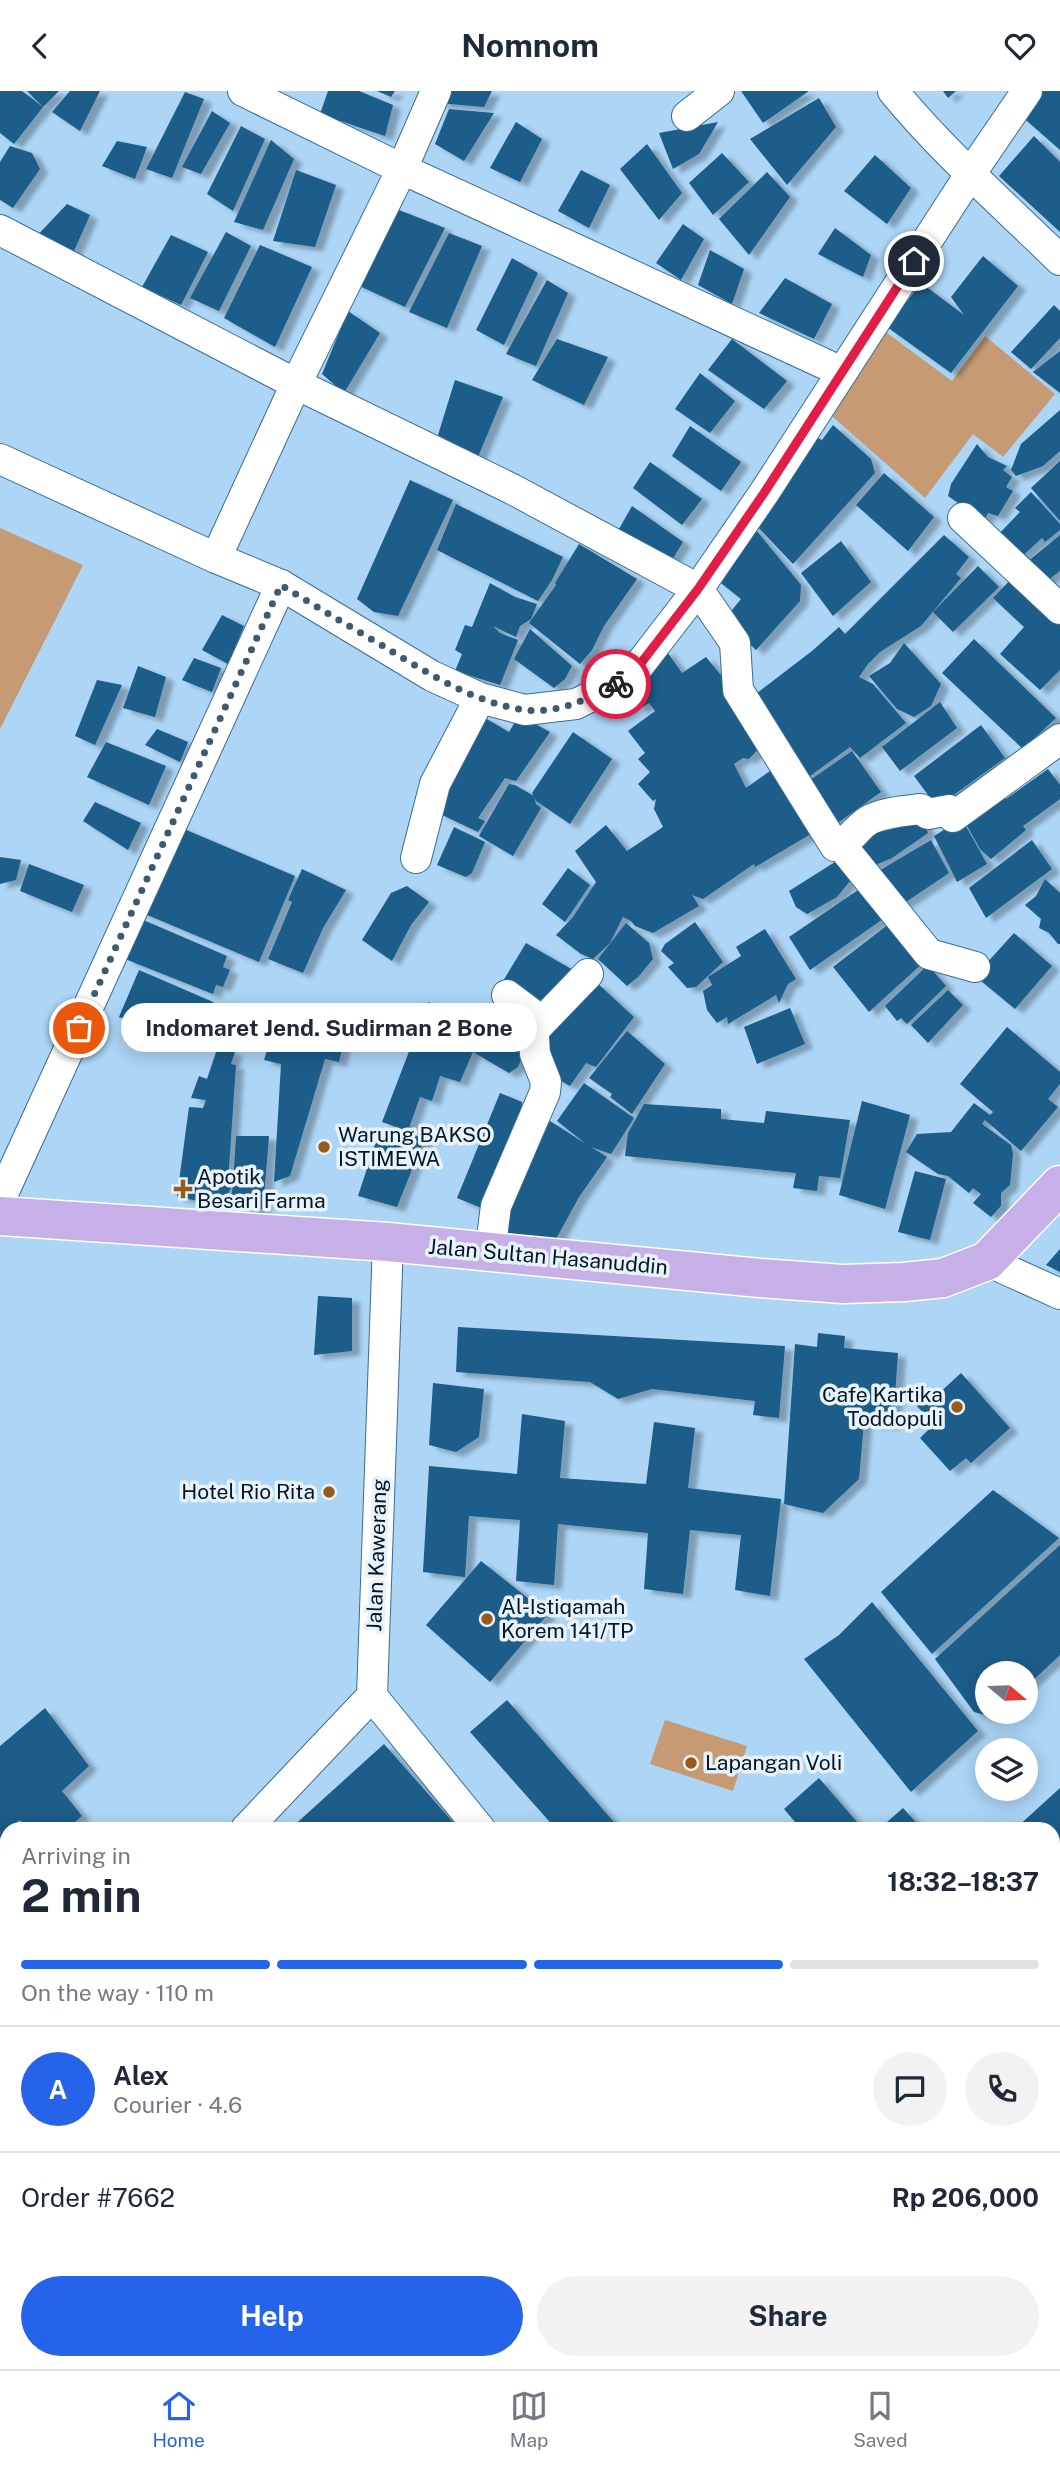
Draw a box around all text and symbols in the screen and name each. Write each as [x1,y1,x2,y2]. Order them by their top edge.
icon: back [21,27,59,65]
text: Nomnom [461,27,599,64]
icon: heart [1001,27,1039,65]
pin [884,231,944,291]
icon: home [895,242,933,280]
courier [581,649,651,719]
icon: bike [597,665,635,703]
pin [49,998,109,1058]
callout: Indomaret Jend. Sudirman 2 Bone [121,1003,538,1053]
icon: bag [60,1009,98,1047]
text: Indomaret Jend. Sudirman 2 Bone [145,1014,513,1041]
place label: Warung BAKSO ISTIMEWA [338,1122,491,1171]
marker: Warung BAKSO ISTIMEWA [316,1139,332,1155]
place label: Apotik Besari Farma [197,1164,326,1213]
marker: Apotik Besari Farma [175,1181,191,1197]
street label: Jalan Sultan Hasanuddin [427,1234,669,1279]
place label: Cafe Kartika Toddopuli [822,1382,943,1431]
marker: Cafe Kartika Toddopuli [949,1399,965,1415]
street label: Jalan Kawerang [361,1478,392,1632]
place label: Hotel Rio Rita [181,1479,315,1504]
marker: Hotel Rio Rita [321,1484,337,1500]
place label: Al-Istiqamah Korem 141/TP [501,1594,633,1643]
marker: Al-Istiqamah Korem 141/TP [479,1611,495,1627]
north arrow [975,1661,1038,1724]
map controls [975,1661,1038,1801]
button: layers [975,1738,1038,1801]
place label: Lapangan Voli [705,1750,842,1775]
marker: Lapangan Voli [683,1755,699,1771]
text: Arriving in [21,1842,131,1869]
text: 18:32–18:37 [887,1866,1039,1897]
text: 2 min [21,1868,141,1922]
text: On the way · 110 m [21,1979,214,2006]
button: chat [873,2052,947,2126]
button: phone [965,2052,1039,2126]
text: Alex [113,2060,169,2091]
text: A [49,2074,67,2105]
text: Courier · 4.6 [113,2091,242,2118]
text: Order #7662 [21,2182,175,2213]
text: Rp 206,000 [892,2182,1039,2213]
button: Help [21,2276,523,2356]
button: Share [537,2276,1039,2356]
tab: Home [152,2387,205,2451]
tab: Map [510,2387,548,2451]
tab: Saved [853,2387,908,2451]

